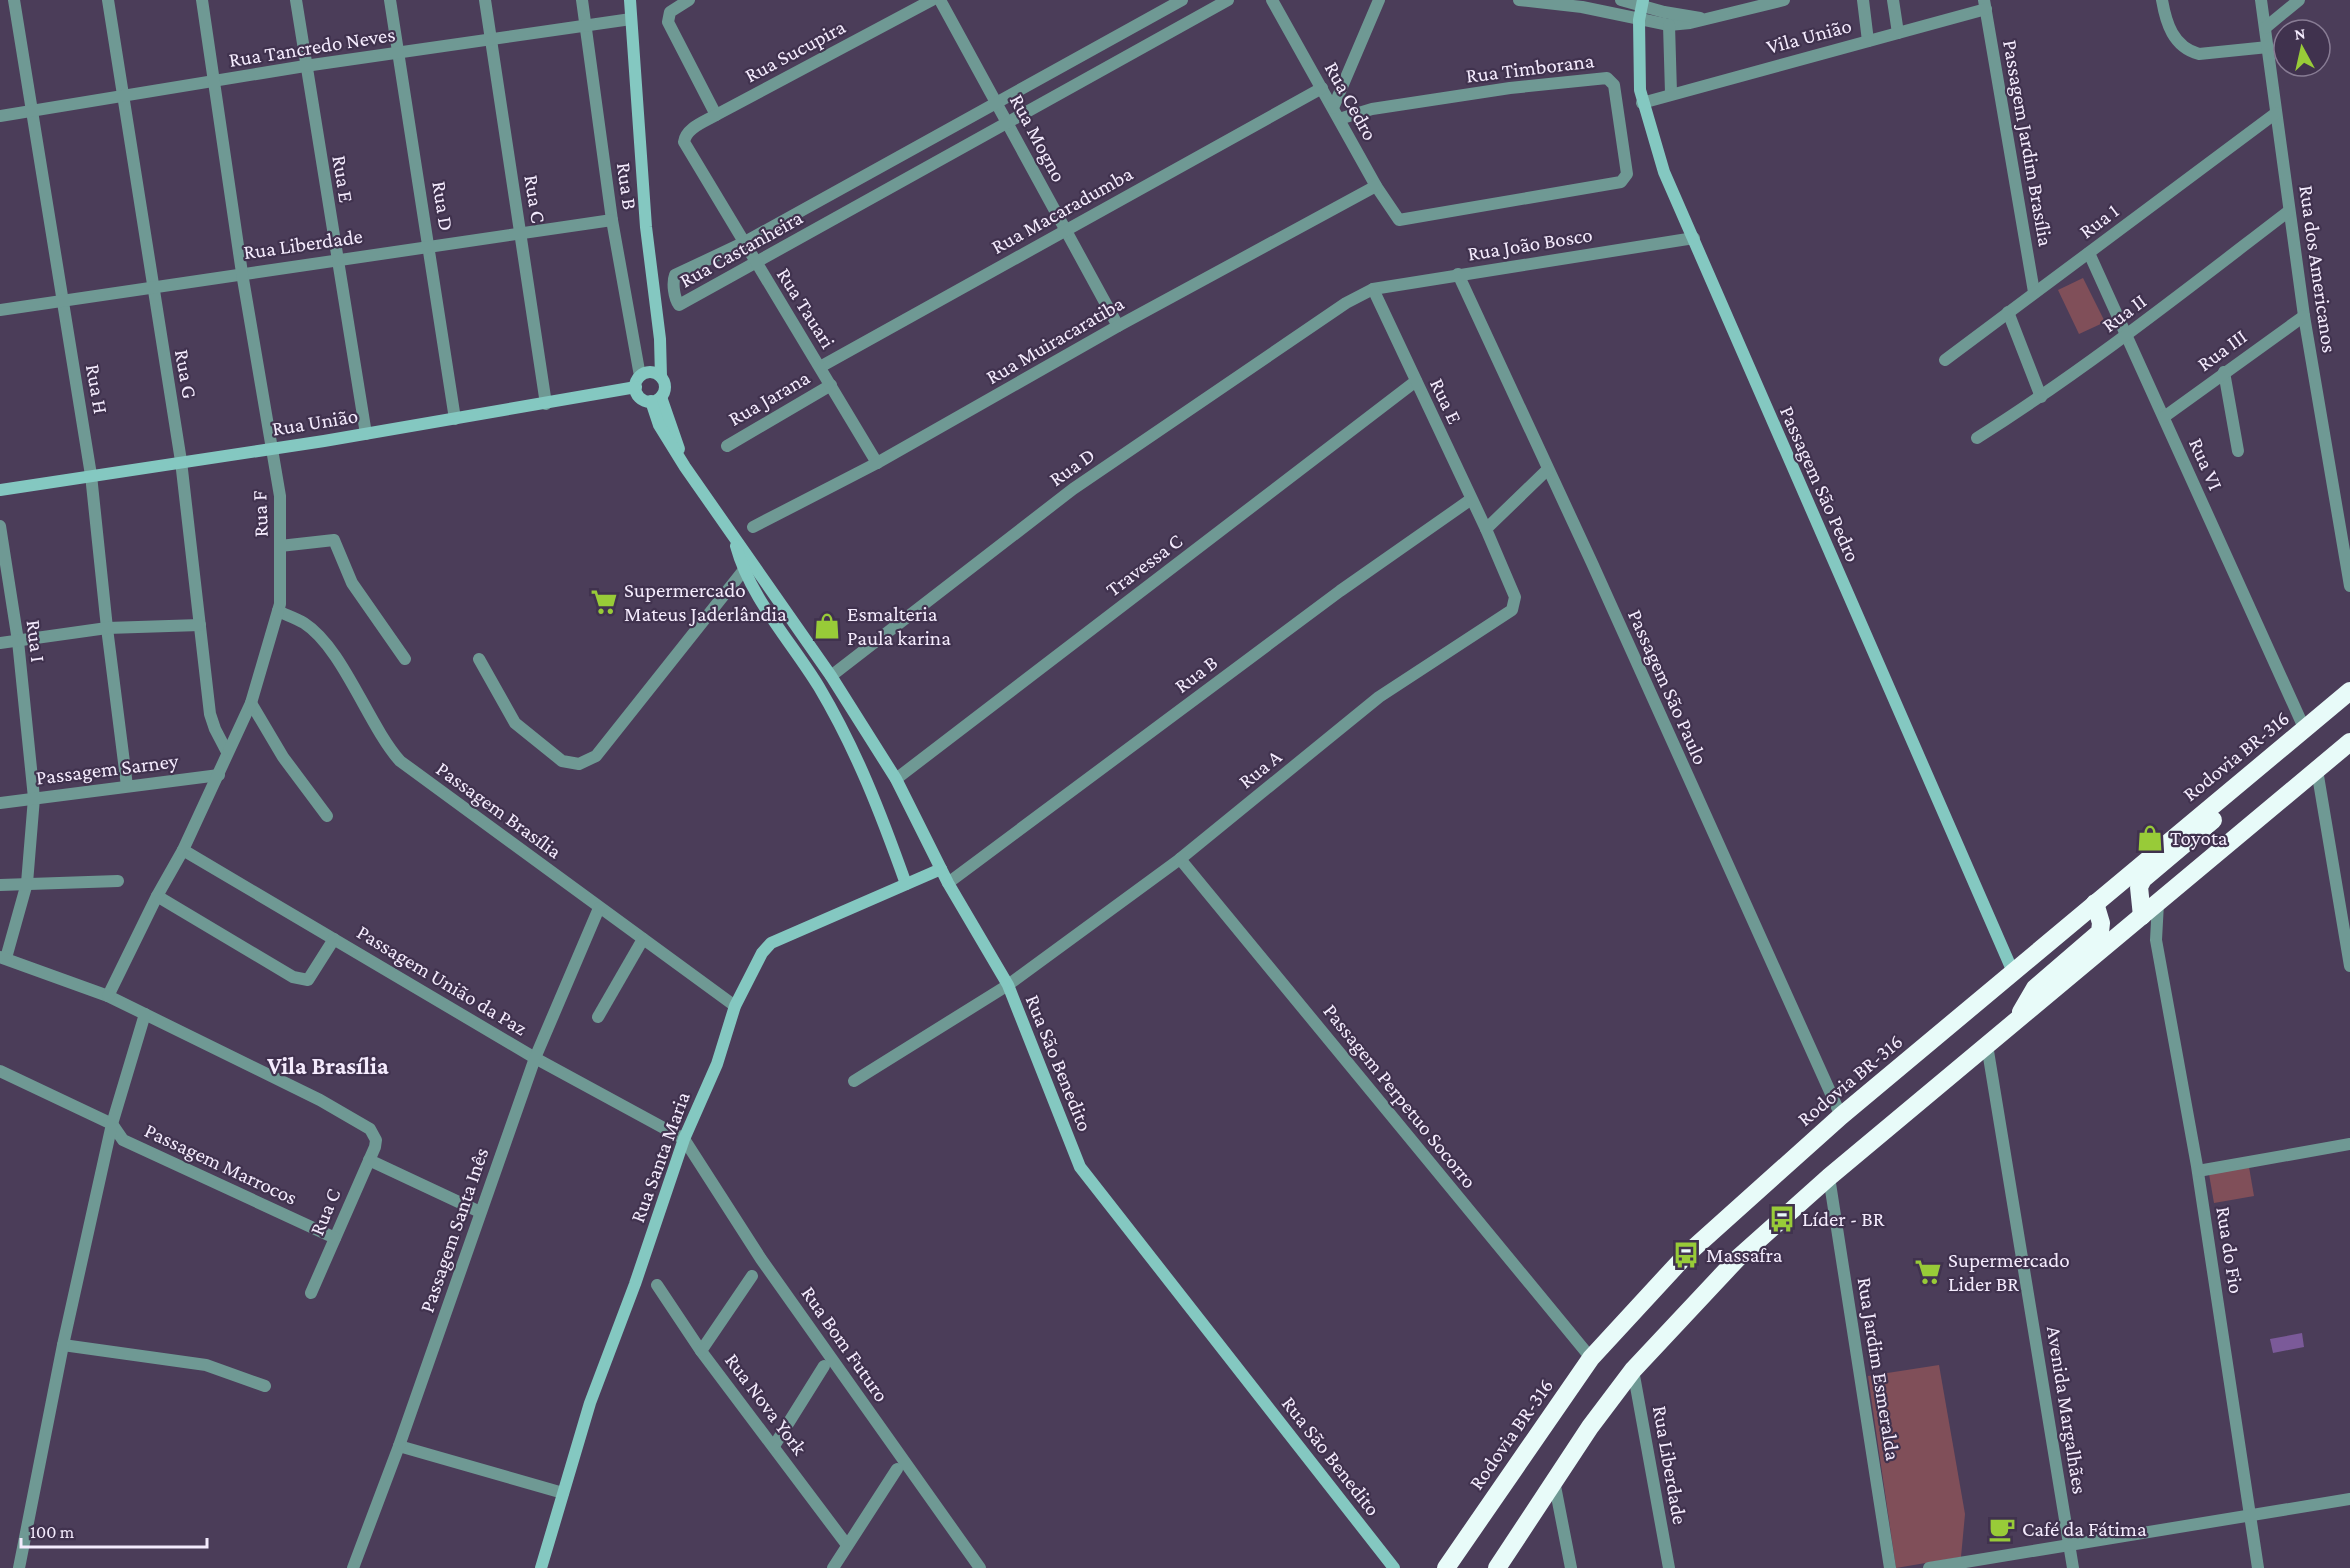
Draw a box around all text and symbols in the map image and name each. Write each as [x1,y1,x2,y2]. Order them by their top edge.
street label: Vila União [1764,13,1854,59]
street label: Rua Sucupira [741,14,850,87]
north arrow [2272,18,2332,78]
street label: Rua Tancredo Neves [227,22,397,72]
text: N [2293,24,2307,43]
street label: Passagem Jardim Brasília [1998,38,2058,248]
street label: Rua Timborana [1465,48,1596,88]
street label: Rua Cedro [1320,57,1382,145]
street label: Rua Mogno [1005,90,1071,186]
street label: Rua E [327,154,359,204]
street label: Rua B [612,161,642,211]
street label: Rua Macaradumba [987,161,1137,259]
street label: Rua C [519,173,551,225]
street label: Rua D [427,179,459,233]
street label: Rua dos Americanos [2294,184,2342,354]
street label: Rua 1 [2075,198,2123,244]
street label: Rua Castanheira [675,205,807,293]
street label: Rua João Bosco [1466,222,1594,266]
street label: Rua Liberdade [242,224,364,264]
street label: Rua Tauari [772,263,840,353]
street label: Rua II [2097,289,2151,337]
street label: Rua Muiracaratiba [982,291,1128,389]
street label: Rua III [2193,324,2251,376]
street label: Rua G [170,348,202,400]
street label: Rua H [81,362,113,416]
street label: Rua Jarana [724,365,814,431]
street label: Rua E [1425,374,1467,428]
street label: Passagem São Pedro [1775,402,1865,566]
street label: Rua União [270,403,360,441]
street label: Rua VI [2184,434,2228,494]
street label: Rua D [1045,443,1099,491]
street label: Rua F [247,490,273,538]
street label: Travessa C [1101,529,1187,601]
place label: Supermercado Mateus Jaderlândia [624,578,787,626]
supermarket icon: Supermercado Mateus Jaderlândia [589,587,619,617]
place label: Esmalteria Paula karina [847,602,951,650]
street label: Passagem São Paulo [1623,606,1713,768]
shop icon: Esmalteria Paula karina [812,611,842,641]
street label: Rua I [21,618,51,664]
street label: Rua B [1170,650,1222,698]
street label: Rodovia BR-316 [2178,706,2294,806]
street label: Rua A [1234,744,1286,793]
street label: Passagem Sarney [34,748,180,790]
street label: Passagem Brasília [432,757,567,864]
shop icon: Toyota [2135,823,2165,853]
place label: Toyota [2170,826,2228,850]
street label: Passagem União da Paz [353,920,532,1040]
street label: Rua São Benedito [1021,991,1097,1135]
street label: Passagem Perpetuo Socorro [1318,999,1482,1193]
street label: Rodovia BR-316 [1793,1029,1907,1131]
district label: Vila Brasília [266,1052,389,1079]
street label: Rua Santa Maria [625,1088,695,1226]
street label: Passagem Marrocos [141,1118,301,1210]
street label: Passagem Santa Inês [415,1144,493,1316]
street label: Rua C [304,1185,346,1239]
bus stop icon: Líder - BR [1767,1204,1797,1234]
street label: Rua do Fio [2211,1205,2249,1295]
place label: Líder - BR [1802,1207,1885,1231]
bus stop icon: Massafra [1671,1240,1701,1270]
place label: Massafra [1706,1243,1783,1267]
place label: Supermercado Lider BR [1948,1248,2070,1296]
supermarket icon: Supermercado Lider BR [1913,1257,1943,1287]
street label: Rua Jardim Esmeralda [1853,1276,1905,1463]
street label: Rua Bom Futuro [796,1282,894,1406]
street label: Avenida Margalhães [2042,1324,2092,1496]
street label: Rua Nova York [720,1349,812,1459]
street label: Rodovia BR-316 [1464,1374,1558,1494]
street label: Rua São Benedito [1277,1391,1385,1521]
street label: Rua Liberdade [1648,1404,1692,1526]
scale bar [21,1511,207,1549]
cafe icon: Café da Fátima [1987,1514,2017,1544]
place label: Café da Fátima [2022,1517,2147,1541]
text: 100 m [30,1522,75,1542]

